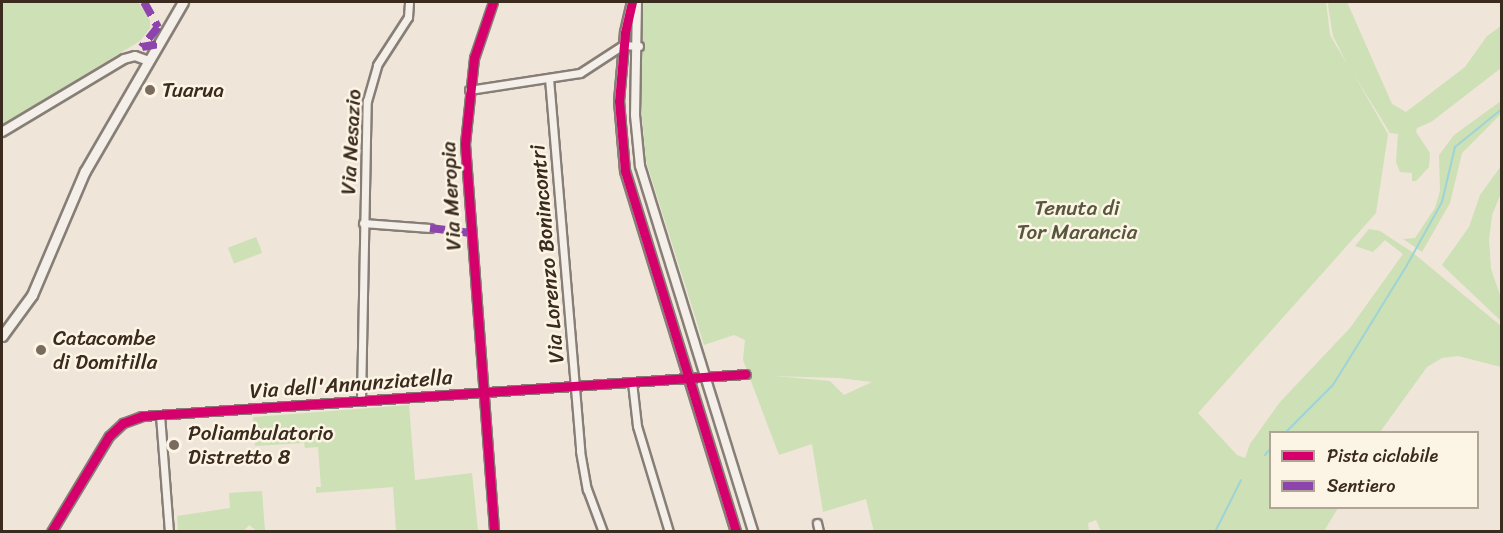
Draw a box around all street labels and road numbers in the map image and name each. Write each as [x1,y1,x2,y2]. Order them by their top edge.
street label: Via Nesazio [336,88,366,196]
street label: Via Meropia [436,141,466,251]
street label: Via Lorenzo Bonincontri [525,144,569,364]
street label: Via dell'Annunziatella [248,364,454,404]

